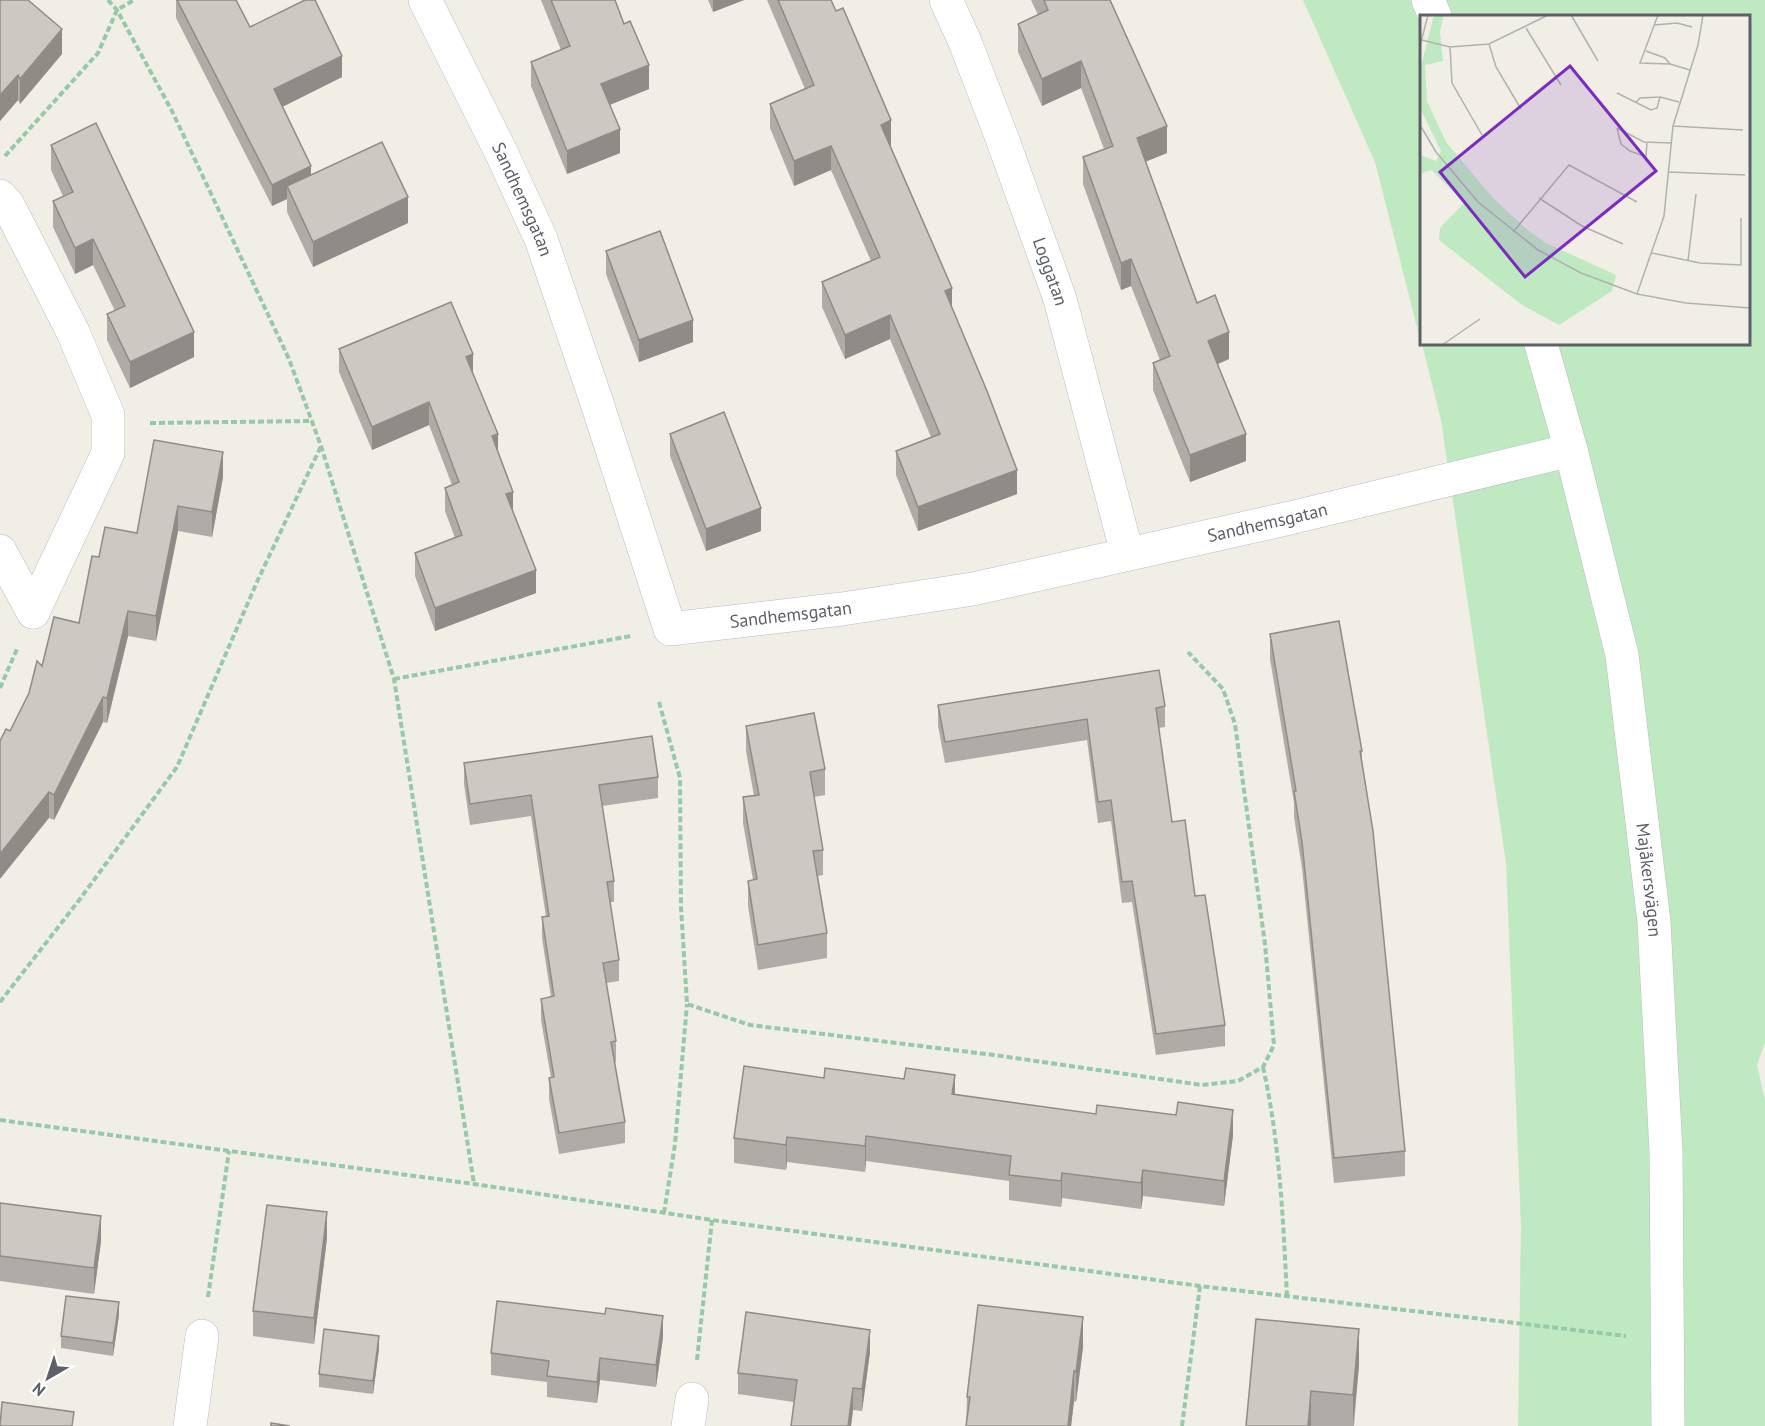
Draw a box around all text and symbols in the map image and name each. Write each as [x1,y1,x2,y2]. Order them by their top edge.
inset map [1420,15,1750,345]
street label: Sandhemsgatan [487,138,558,259]
street label: Loggatan [1028,234,1073,308]
street label: Sandhemsgatan [1205,497,1330,547]
street label: Sandhemsgatan [728,596,853,633]
street label: Majåkersvägen [1631,822,1667,937]
north arrow [18,1348,78,1408]
text: N [28,1379,49,1401]

